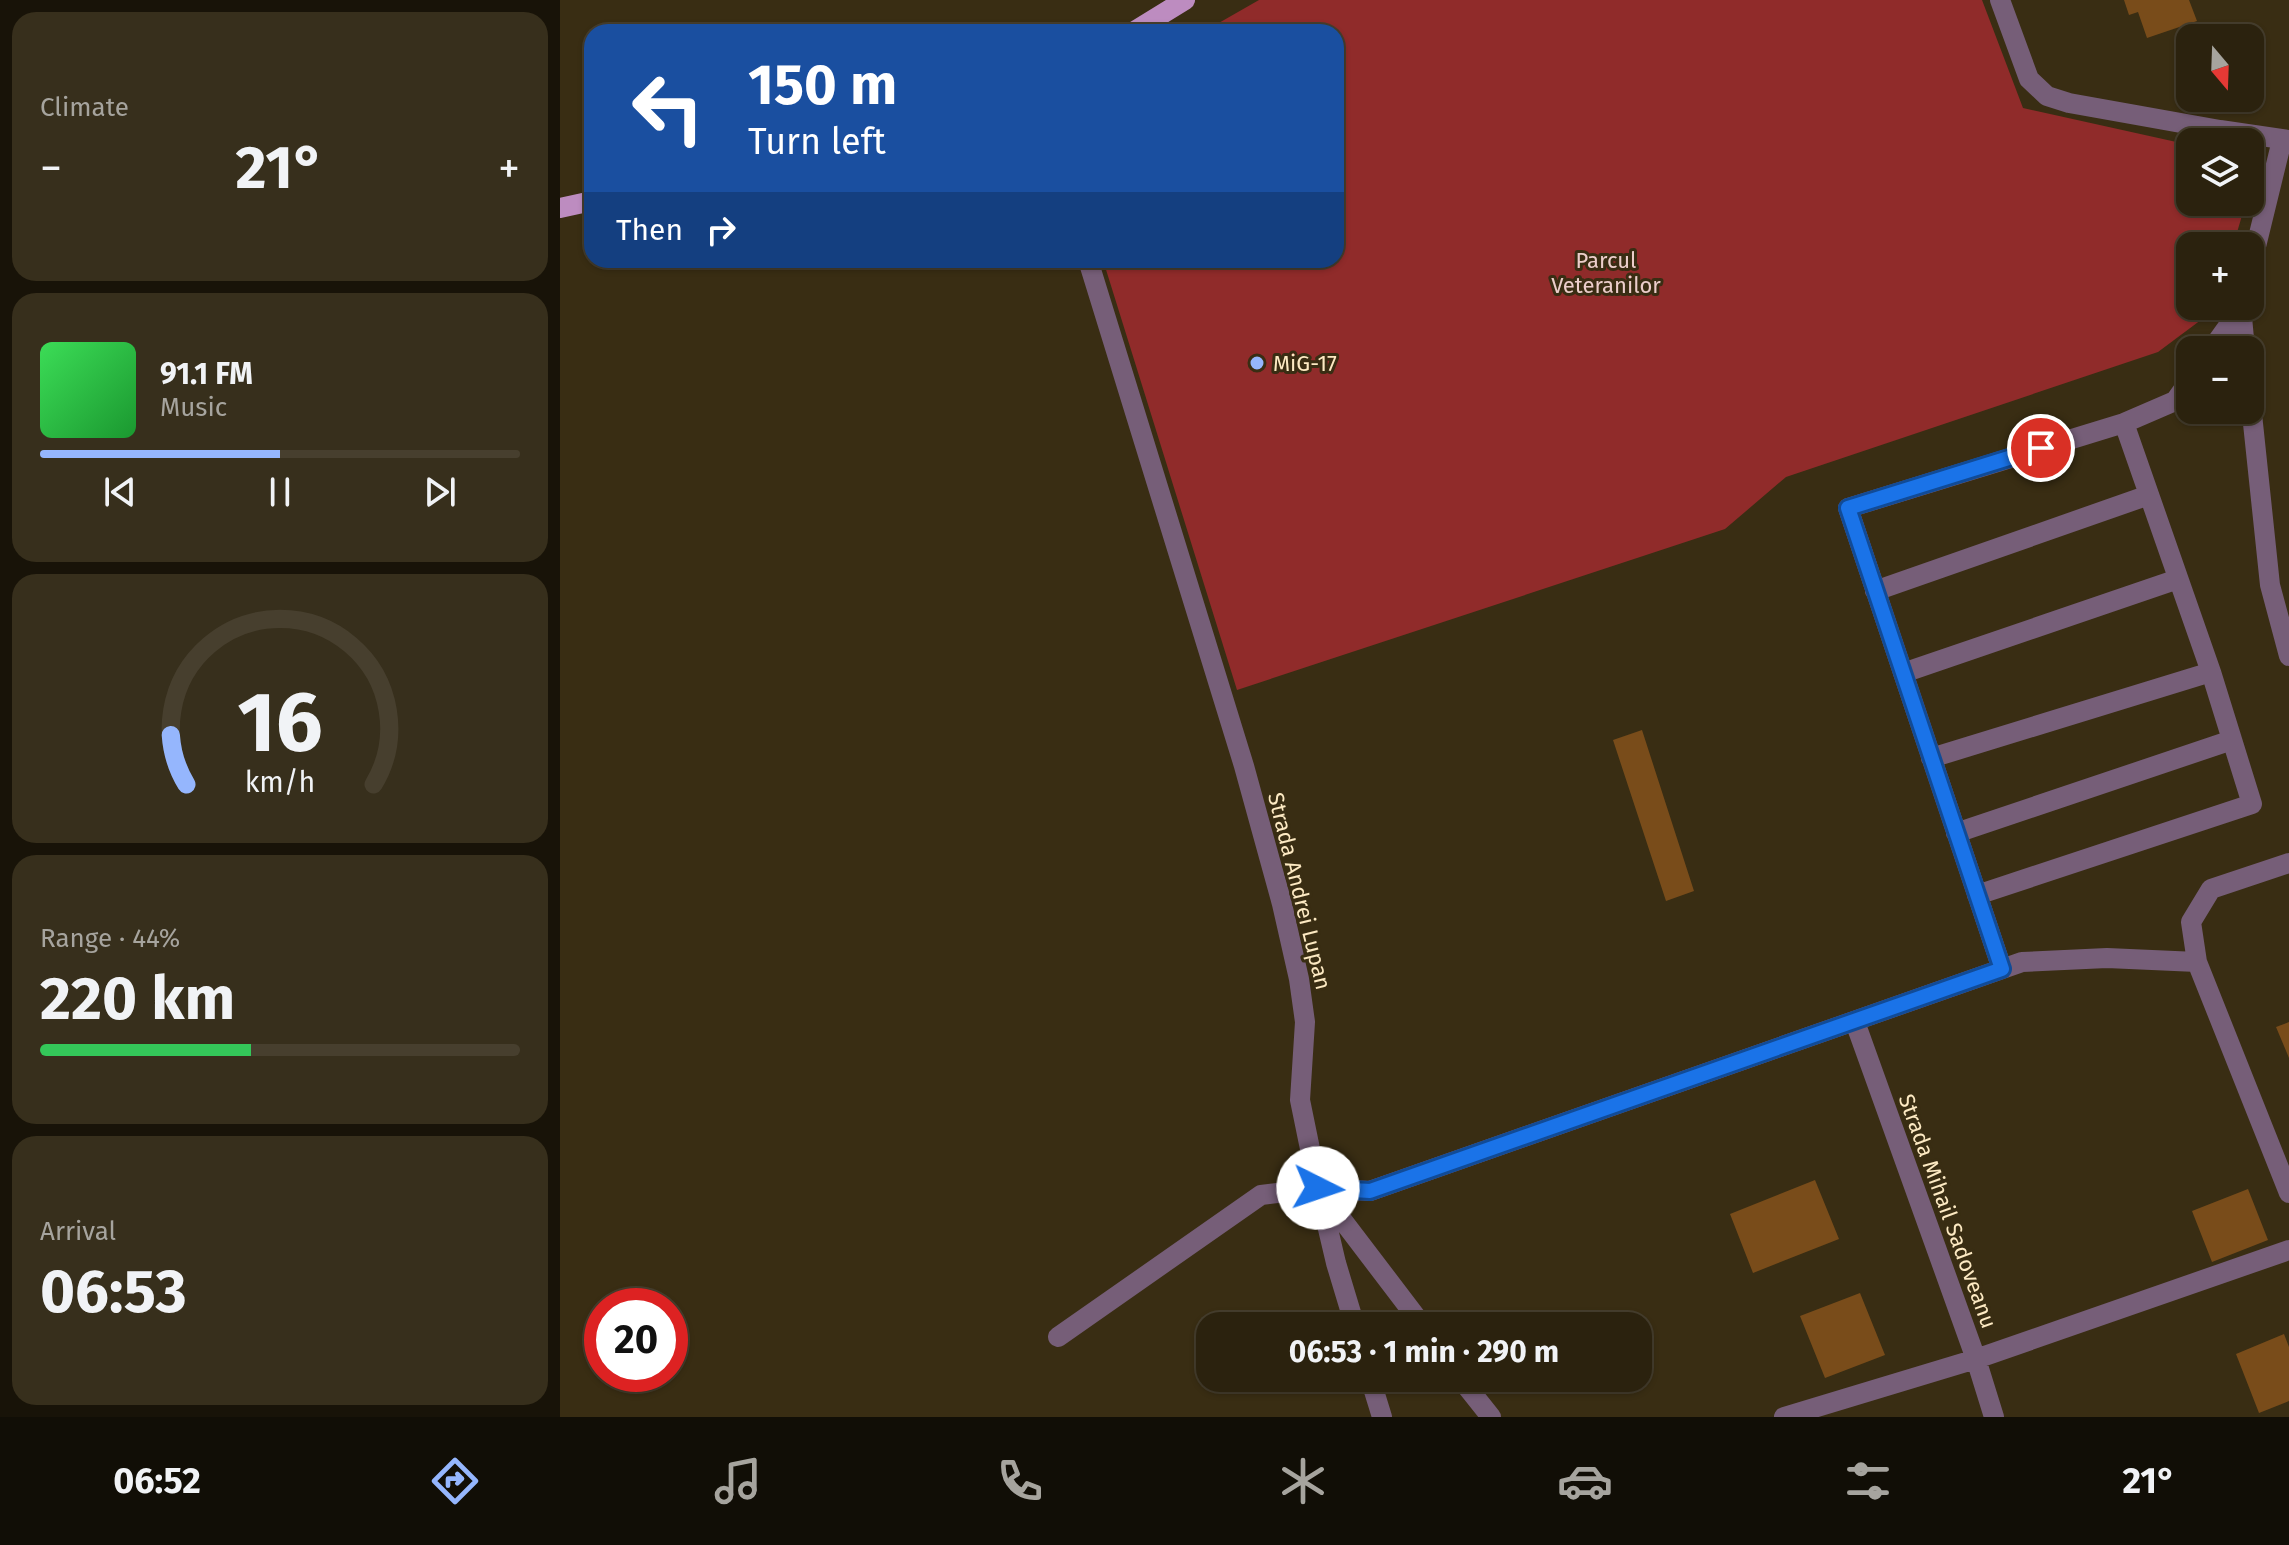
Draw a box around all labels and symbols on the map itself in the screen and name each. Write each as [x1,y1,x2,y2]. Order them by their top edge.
north arrow [2176,24,2264,112]
park label: Parcul Veteranilor [1551,247,1661,299]
place label: MiG-17 [1273,350,1337,377]
marker: MiG-17 [1248,354,1266,372]
pin [2007,414,2075,482]
street label: Strada Andrei Lupan [1262,790,1337,993]
street label: Strada Mihail Sadoveanu [1893,1090,2003,1332]
position arrow [1276,1146,1360,1230]
speed limit sign: 20 [584,1288,688,1392]

